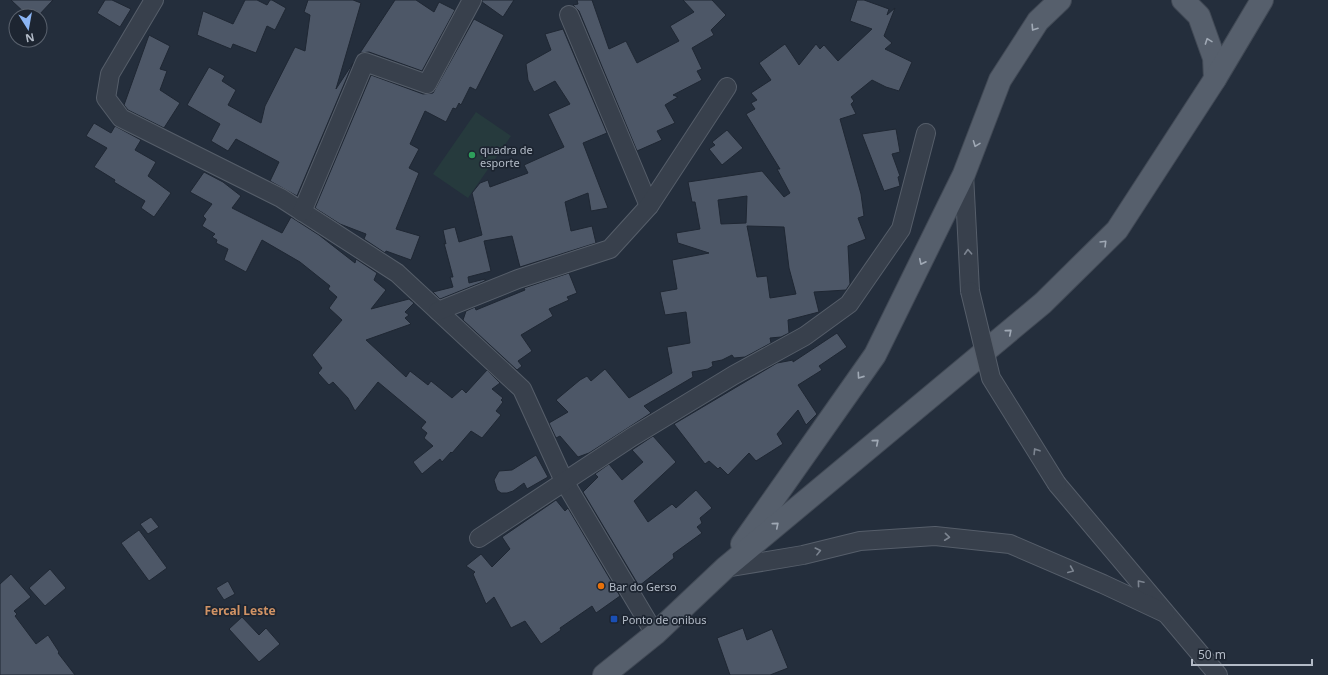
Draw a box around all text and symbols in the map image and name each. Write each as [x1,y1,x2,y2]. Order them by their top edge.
north arrow [8,8,48,48]
one-way arrow [1031,24,1038,31]
text: N [24,30,36,47]
one-way arrow [1204,37,1213,44]
one-way arrow [972,140,980,147]
place label: quadra de esporte [480,142,533,170]
marker: quadra de esporte [467,150,477,160]
one-way arrow [1099,240,1107,248]
one-way arrow [964,249,972,255]
one-way arrow [919,258,927,265]
one-way arrow [1004,329,1011,336]
one-way arrow [857,372,865,379]
one-way arrow [872,439,879,446]
one-way arrow [1033,448,1041,455]
one-way arrow [772,522,779,529]
one-way arrow [944,532,950,541]
one-way arrow [815,547,822,556]
one-way arrow [1067,565,1075,573]
place label: Bar do Gerso [609,579,677,594]
marker: Bar do Gerso [596,581,606,591]
one-way arrow [1137,581,1144,588]
district label: Fercal Leste [204,602,276,619]
place label: Ponto de onibus [622,612,707,627]
marker: Ponto de onibus [609,614,619,624]
scale bar [1192,641,1312,667]
text: 50 m [1198,646,1226,663]

